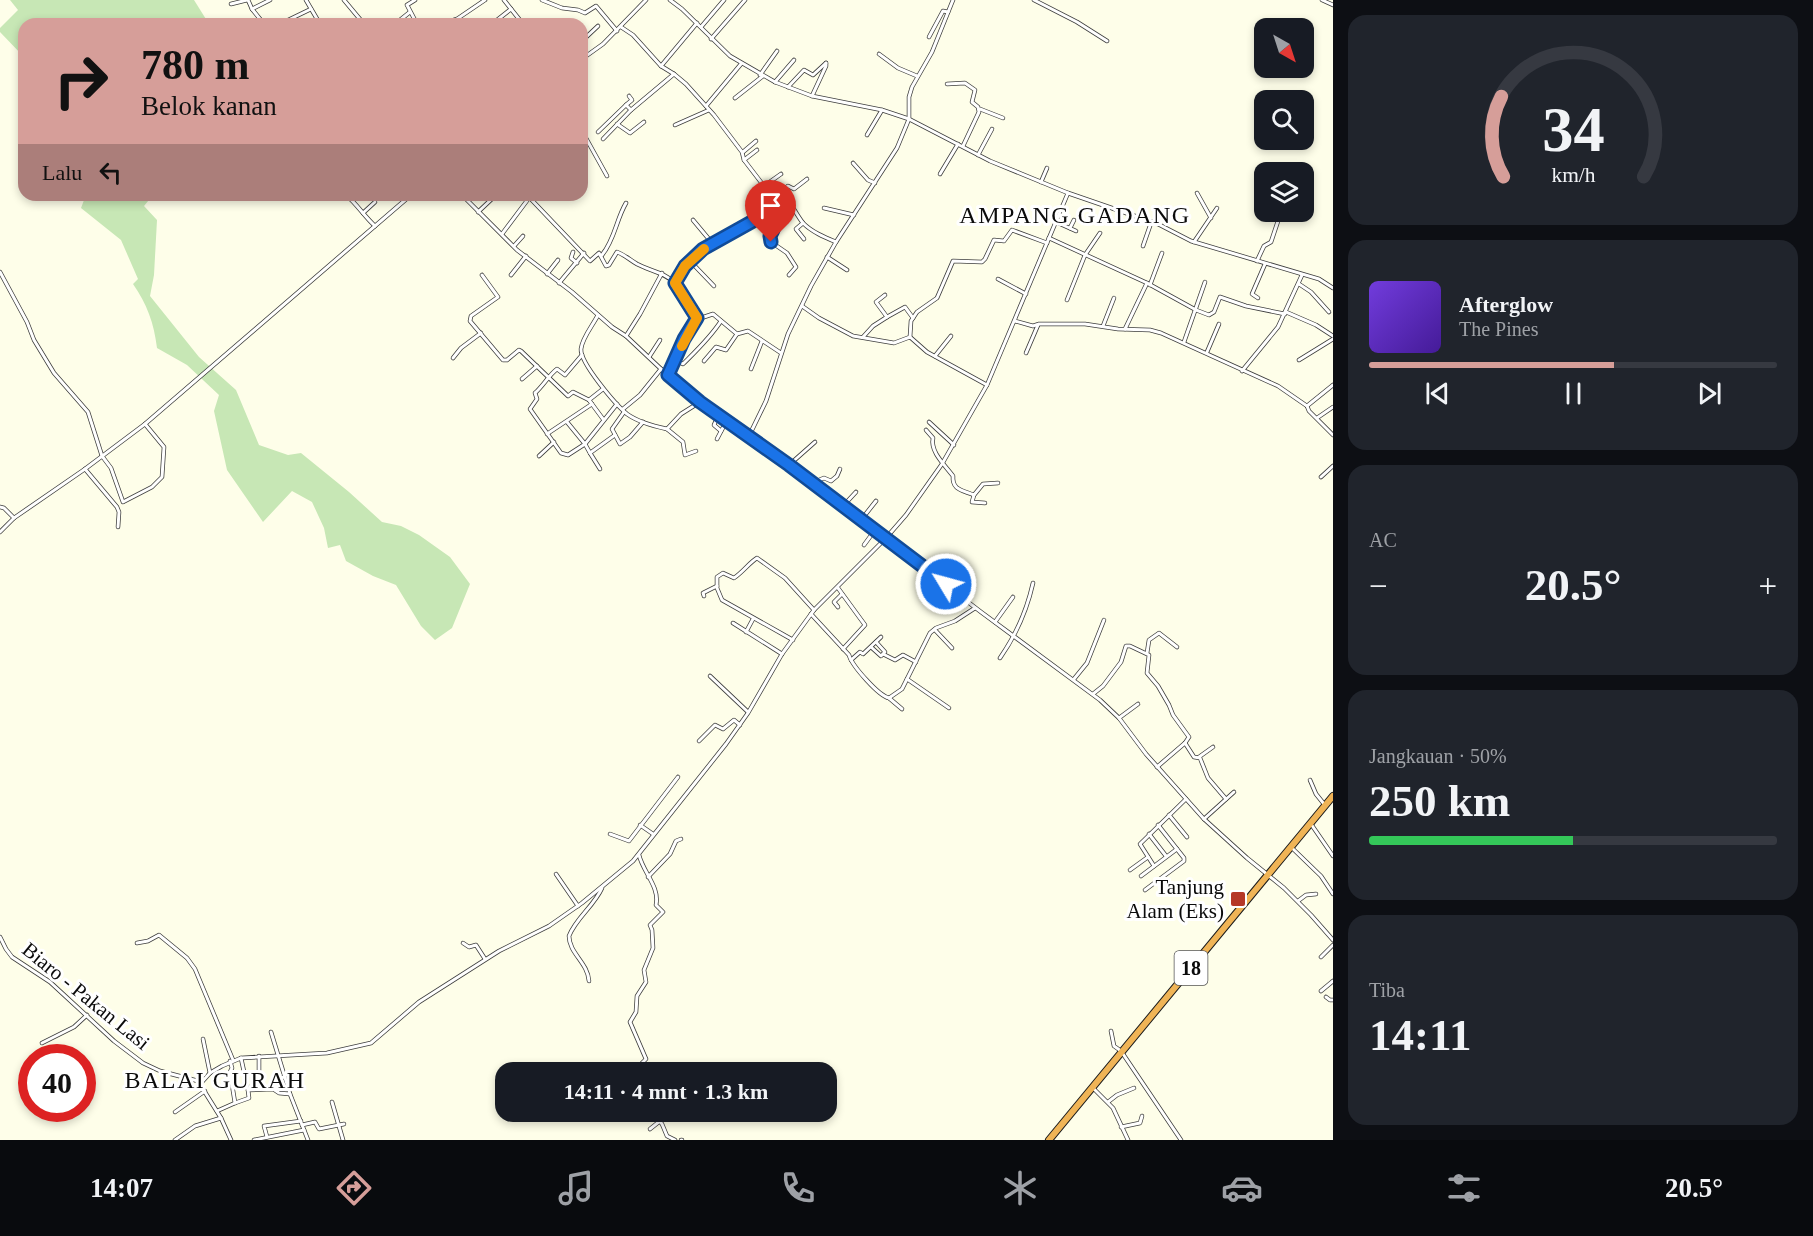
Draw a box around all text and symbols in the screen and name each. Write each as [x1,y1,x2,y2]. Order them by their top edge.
north arrow [1254,18,1314,78]
map controls [1254,18,1314,222]
icon: right [42,42,120,120]
text: 780 m [141,42,250,88]
button: search [1254,90,1314,150]
text: Belok kanan [141,91,277,121]
text: 34 [1542,95,1604,164]
icon: left [94,156,127,189]
text: Lalu [42,160,82,185]
button: layers [1254,162,1314,222]
text: km/h [1551,163,1595,187]
pin [745,180,796,242]
icon: arrive [754,189,787,222]
district label: AMPANG GADANG [959,202,1191,228]
text: Afterglow [1459,292,1553,317]
text: The Pines [1459,318,1538,340]
icon: previous [1421,377,1454,410]
icon: pause [1557,377,1590,410]
icon: next [1693,377,1726,410]
text: AC [1369,529,1397,551]
position arrow [914,552,978,616]
text: 20.5° [1525,560,1621,610]
text: − [1369,568,1388,604]
text: + [1758,568,1777,604]
text: Jangkauan · 50% [1369,745,1507,767]
text: 250 km [1369,776,1510,826]
place label: Tanjung Alam (Eks) [1127,875,1224,923]
marker: Tanjung Alam (Eks) [1229,890,1247,908]
street label: Biaro - Pakan Lasi [17,937,155,1055]
road number: 18 [1174,951,1208,985]
text: Tiba [1369,979,1405,1001]
text: 14:11 [1369,1010,1472,1060]
speed limit sign: 40 [18,1044,96,1122]
district label: BALAI GURAH [124,1067,306,1093]
text: 14:11 · 4 mnt · 1.3 km [564,1079,768,1104]
icon: directions [333,1167,375,1209]
icon: music [555,1167,597,1209]
icon: phone [777,1167,819,1209]
icon: climate [999,1167,1041,1209]
icon: car [1221,1167,1263,1209]
icon: filters [1443,1167,1485,1209]
text: 14:07 [90,1173,153,1203]
text: 20.5° [1665,1173,1723,1203]

